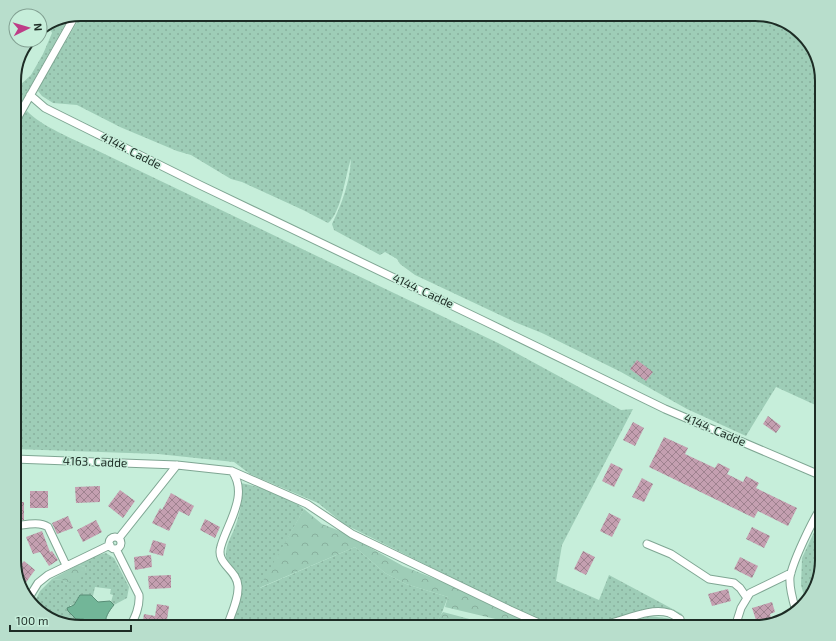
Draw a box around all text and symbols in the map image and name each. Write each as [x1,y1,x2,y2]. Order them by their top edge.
north arrow [8,8,48,48]
text: N [32,23,45,32]
street label: 4144. Cadde [99,129,164,171]
street label: 4144. Cadde [391,270,456,310]
street label: 4144. Cadde [682,410,748,448]
street label: 4163. Cadde [62,453,128,469]
scale bar [10,607,131,633]
text: 100 m [16,613,48,627]

